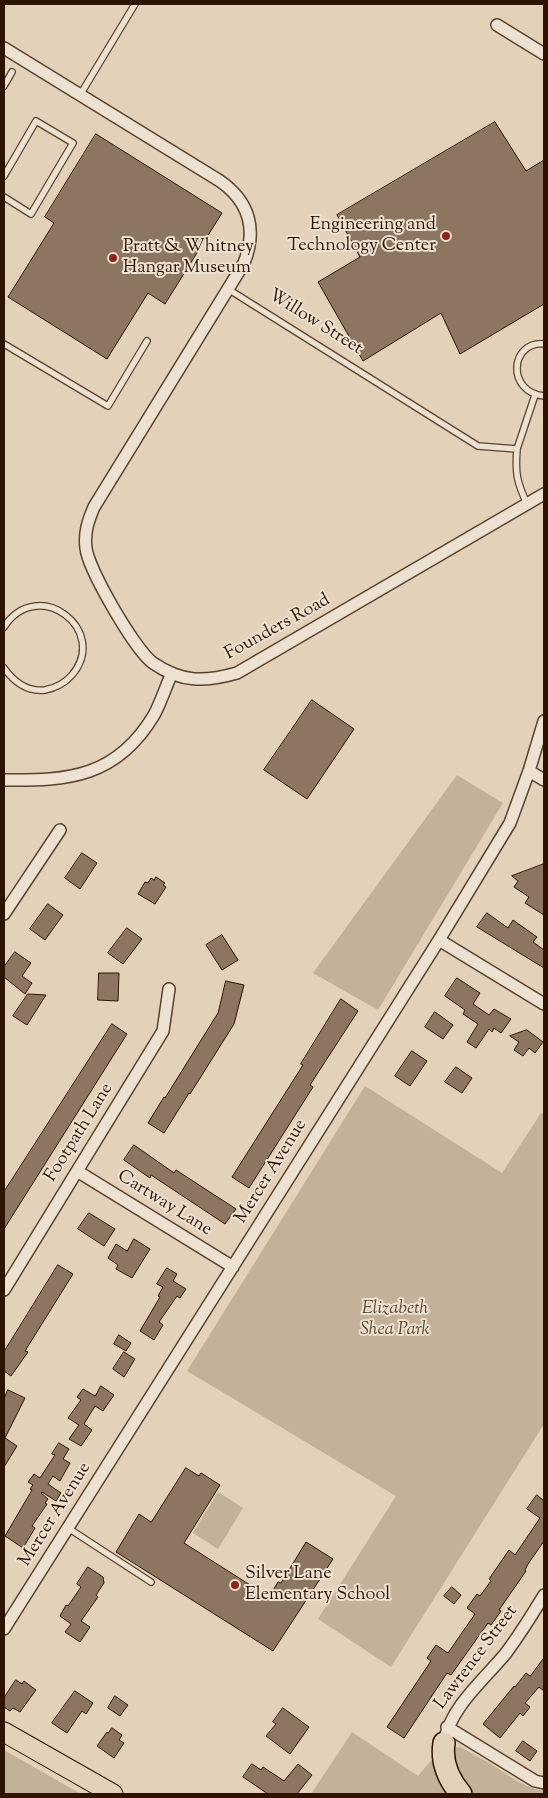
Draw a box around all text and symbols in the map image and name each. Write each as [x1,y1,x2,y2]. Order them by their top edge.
place label: Engineering and Technology Center [287,215,436,258]
marker: Engineering and Technology Center [440,230,452,242]
place label: Pratt & Whitney Hangar Museum [123,237,254,280]
marker: Pratt & Whitney Hangar Museum [107,252,119,264]
street label: Willow Street [264,285,366,361]
street label: Founders Road [222,590,334,666]
street label: Footpath Lane [41,1080,119,1186]
street label: Mercer Avenue [231,1116,313,1228]
street label: Cartway Lane [113,1166,215,1242]
park label: Elizabeth Shea Park [360,1299,430,1342]
street label: Mercer Avenue [15,1459,97,1571]
place label: Silver Lane Elementary School [245,1564,390,1606]
marker: Silver Lane Elementary School [229,1579,241,1591]
street label: Lawrence Street [431,1602,523,1714]

